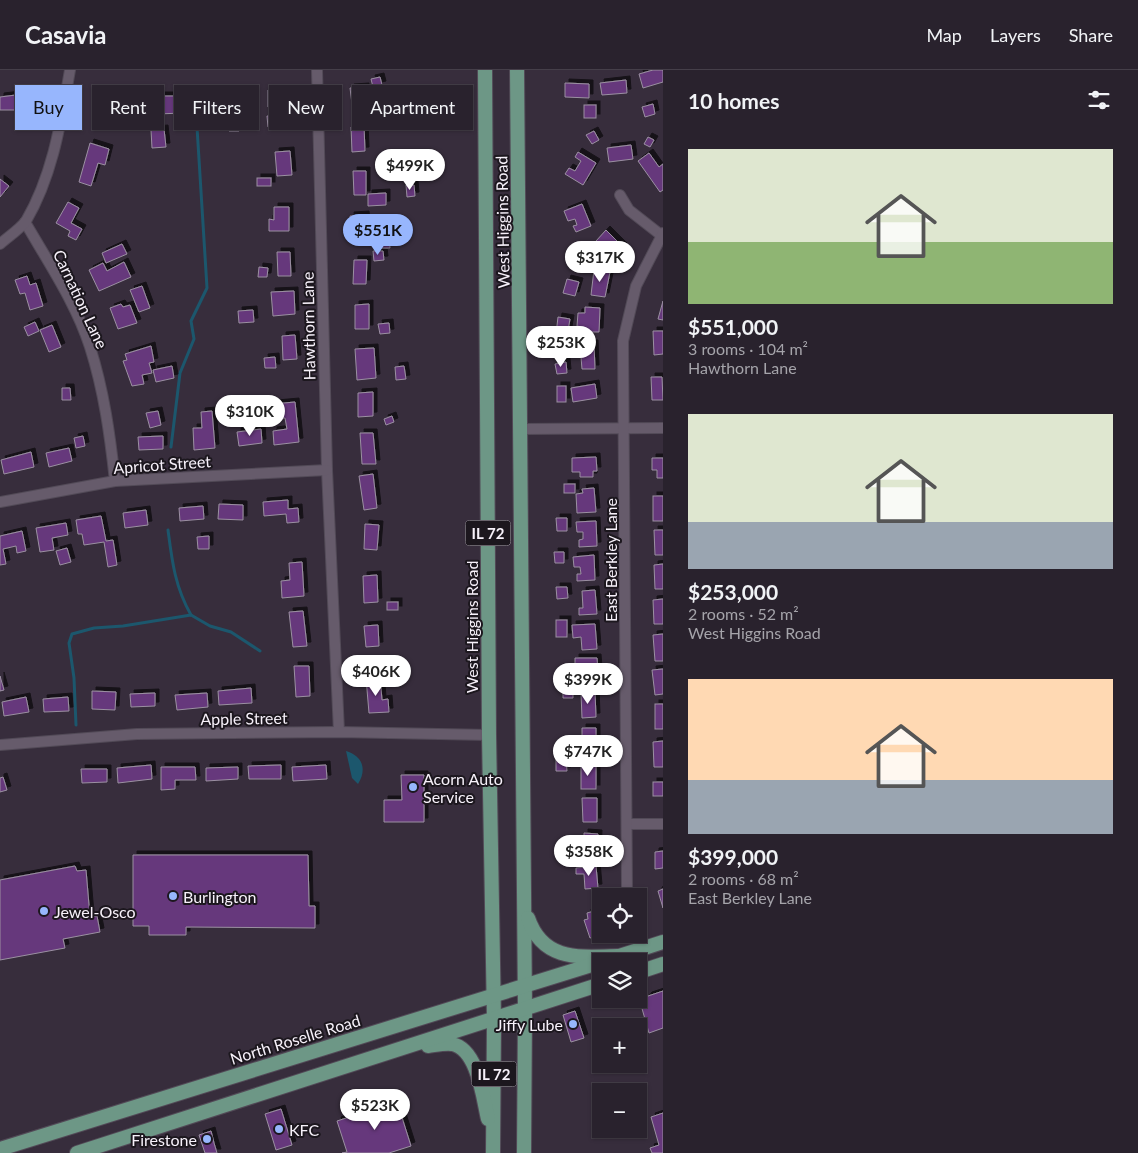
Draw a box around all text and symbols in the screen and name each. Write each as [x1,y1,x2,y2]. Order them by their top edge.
text: Casavia [25,20,106,49]
text: Map [926,24,962,46]
text: Layers [990,24,1041,46]
text: Share [1069,24,1113,46]
chip: Buy [15,85,82,130]
chip: Rent [92,85,164,130]
chip: Filters [174,85,259,130]
chip: New [269,85,342,130]
chip: Apartment [352,85,473,130]
icon: filters [1085,86,1113,114]
text: 10 homes [688,88,779,113]
pin: $499K [375,148,445,191]
text: $499K [386,155,434,174]
street label: West Higgins Road [491,155,513,289]
icon: home [856,181,946,271]
pin: $551K [343,214,413,256]
text: $551K [354,220,402,239]
pin: $317K [565,240,635,283]
street label: Carnation Lane [50,247,112,351]
text: $317K [576,247,624,266]
street label: Hawthorn Lane [298,272,318,380]
text: $551,000 [688,314,778,339]
pin: $253K [526,326,596,368]
text: $253K [537,332,585,351]
text: 3 rooms · 104 m² [688,339,808,358]
text: Hawthorn Lane [688,358,797,377]
pin: $310K [215,394,285,437]
text: $310K [226,401,274,420]
icon: home [856,446,946,536]
street label: Apricot Street [113,451,212,477]
street label: East Berkley Lane [601,498,620,622]
road number: IL 72 [466,520,510,546]
street label: West Higgins Road [462,561,481,693]
text: $253,000 [688,579,778,604]
text: 2 rooms · 52 m² [688,604,799,623]
text: West Higgins Road [688,623,821,642]
pin: $406K [341,654,411,697]
text: $406K [352,661,400,680]
pin: $399K [553,662,623,705]
text: $399K [564,669,612,688]
street label: Apple Street [200,708,288,728]
icon: home [856,711,946,801]
pin: $747K [553,734,623,777]
text: $747K [564,741,612,760]
place label: Acorn Auto Service [423,769,503,806]
marker: Acorn Auto Service [407,781,419,793]
pin: $358K [554,834,624,877]
text: $358K [565,841,613,860]
text: $399,000 [688,844,778,869]
text: 2 rooms · 68 m² [688,869,799,888]
place label: Burlington [183,887,256,906]
map controls [592,888,647,1138]
button: locate [592,888,647,943]
text: East Berkley Lane [688,888,812,907]
marker: Burlington [167,890,179,902]
place label: Jewel-Osco [54,902,136,921]
marker: Jewel-Osco [38,905,50,917]
button: layers [592,953,647,1008]
street label: North Roselle Road [228,1010,362,1068]
place label: Jiffy Lube [496,1015,563,1034]
marker: Jiffy Lube [567,1018,579,1030]
button: + [592,1018,647,1073]
road number: IL 72 [472,1062,516,1086]
button: − [592,1083,647,1138]
pin: $523K [340,1088,410,1131]
text: $523K [351,1095,399,1114]
place label: KFC [289,1120,320,1139]
marker: KFC [273,1123,285,1135]
place label: Firestone [131,1130,197,1149]
marker: Firestone [201,1133,213,1145]

